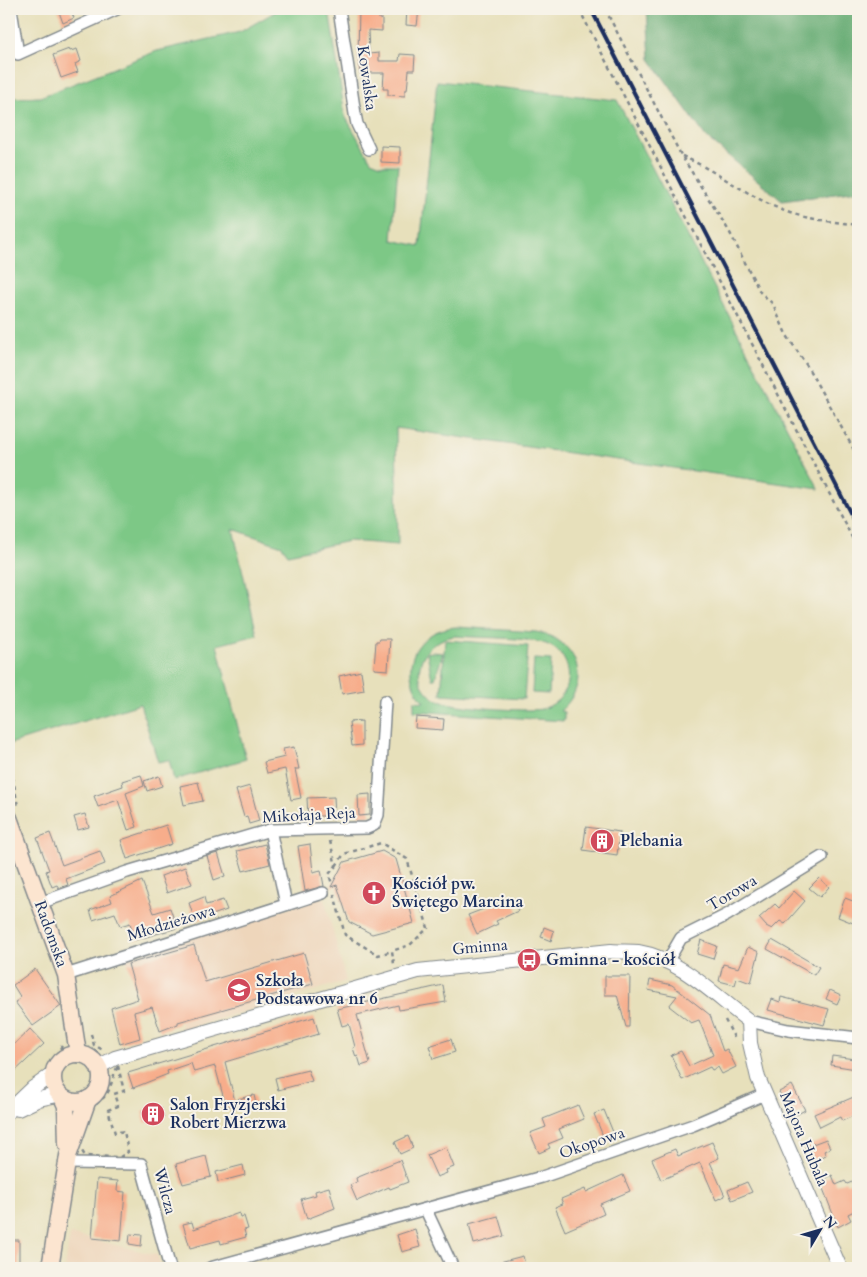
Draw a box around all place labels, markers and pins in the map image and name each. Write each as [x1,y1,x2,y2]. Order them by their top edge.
building icon: Plebania [589,828,615,854]
place label: Plebania [620,830,683,852]
place label: Kościół pw. Świętego Marcina [392,873,523,913]
church icon: Kościół pw. Świętego Marcina [361,880,387,906]
bus stop icon: Gminna - kościół [516,947,542,973]
place label: Gminna - kościół [546,949,676,971]
place label: Szkoła Podstawowa nr 6 [256,970,378,1010]
school or university icon: Szkoła Podstawowa nr 6 [226,977,252,1003]
place label: Salon Fryzjerski Robert Mierzwa [170,1094,287,1134]
building icon: Salon Fryzjerski Robert Mierzwa [140,1101,166,1127]

